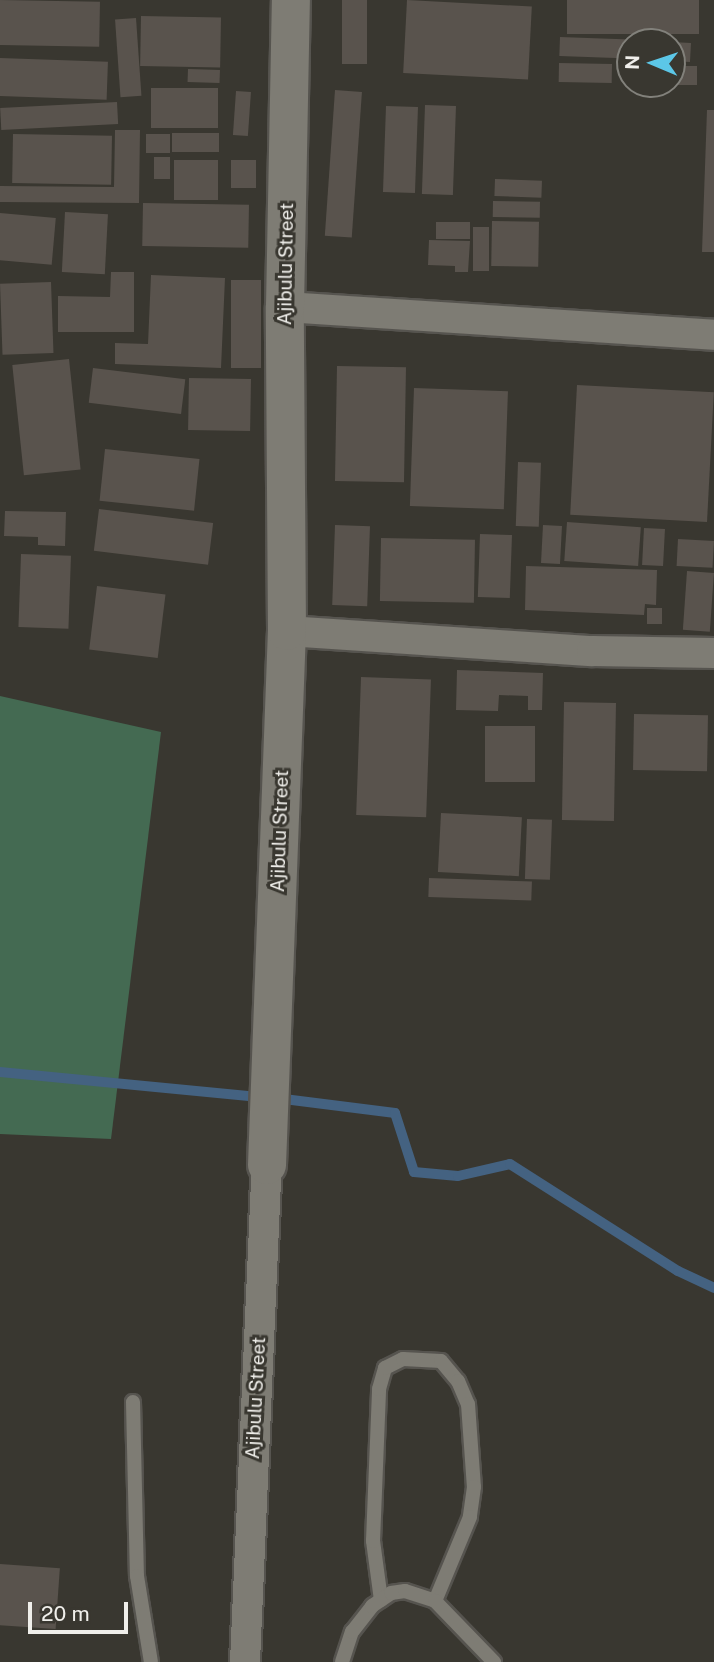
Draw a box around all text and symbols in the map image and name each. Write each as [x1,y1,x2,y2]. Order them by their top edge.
north arrow [616,28,686,98]
text: N [621,55,643,70]
street label: Ajibulu Street [274,203,298,325]
street label: Ajibulu Street [266,769,294,893]
street label: Ajibulu Street [241,1336,271,1460]
scale bar [32,1588,131,1632]
text: 20 m [41,1601,90,1626]

